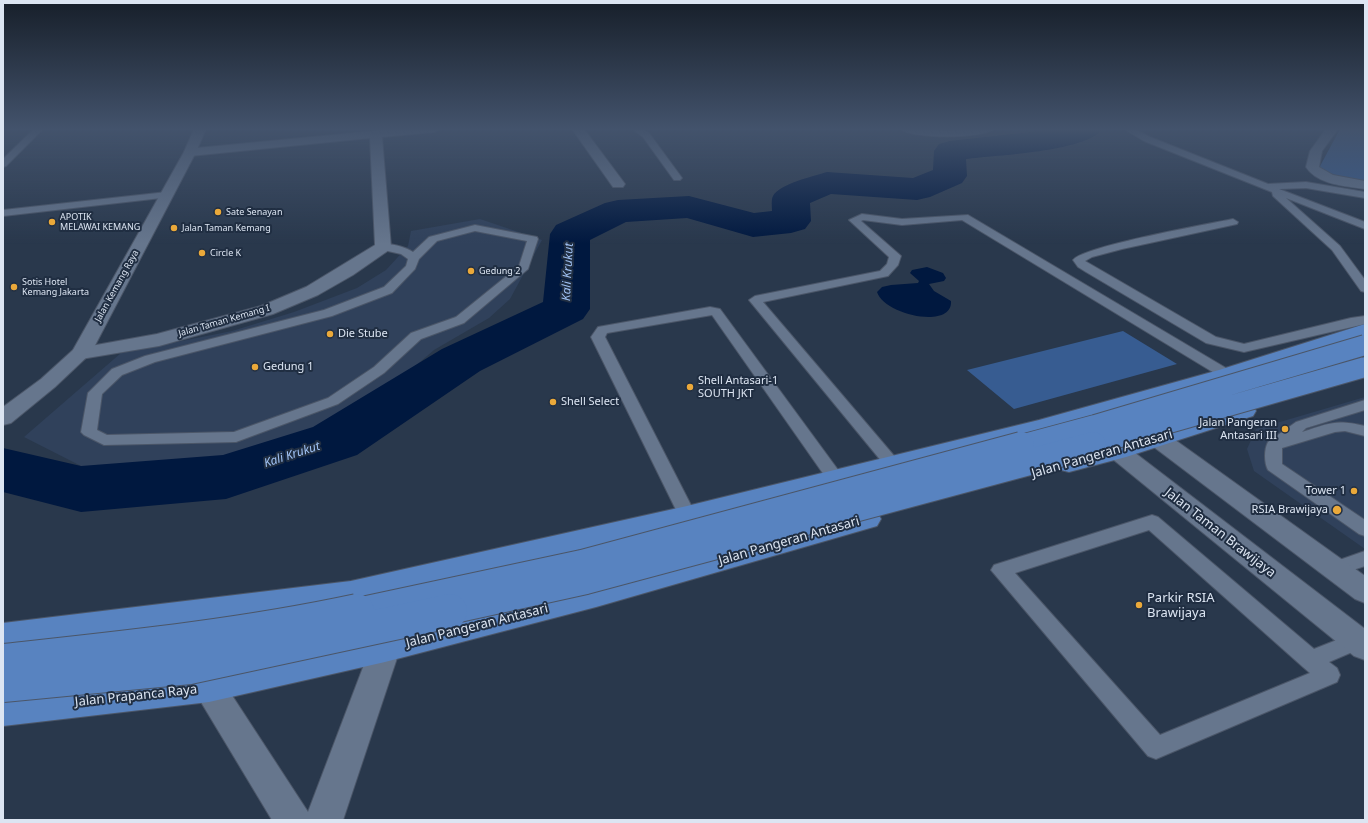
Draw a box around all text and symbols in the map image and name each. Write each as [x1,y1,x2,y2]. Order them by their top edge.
marker: Sate Senayan [213,207,223,217]
place label: Sate Senayan [226,207,282,217]
place label: APOTIK MELAWAI KEMANG [60,212,140,233]
marker: APOTIK MELAWAI KEMANG [47,217,57,227]
marker: Jalan Taman Kemang [169,223,179,233]
place label: Jalan Taman Kemang [182,223,271,233]
water label: Kali Krukut [559,243,577,301]
street label: Jalan Kemang Raya [93,248,141,324]
marker: Circle K [197,248,207,258]
place label: Circle K [210,248,241,258]
marker: Gedung 2 [466,266,476,276]
place label: Gedung 2 [479,266,520,276]
place label: Sotis Hotel Kemang Jakarta [22,277,89,298]
marker: Sotis Hotel Kemang Jakarta [9,282,19,292]
street label: Jalan Taman Kemang I [177,303,271,339]
place label: Die Stube [338,327,388,341]
marker: Die Stube [325,329,335,339]
place label: Gedung 1 [263,360,313,374]
marker: Gedung 1 [250,362,260,372]
place label: Shell Antasari-1 SOUTH JKT [698,374,778,400]
marker: Shell Antasari-1 SOUTH JKT [685,382,695,392]
place label: Shell Select [561,395,619,409]
marker: Shell Select [548,397,558,407]
place label: Jalan Pangeran Antasari III [1199,416,1277,442]
marker: Jalan Pangeran Antasari III [1280,424,1290,434]
street label: Jalan Pangeran Antasari [1030,426,1174,482]
water label: Kali Krukut [262,439,322,471]
place label: Tower 1 [1306,484,1346,498]
street label: Jalan Taman Brawijaya [1162,485,1278,581]
marker: Tower 1 [1349,486,1359,496]
place label: RSIA Brawijaya [1252,503,1328,517]
marker: RSIA Brawijaya [1331,504,1343,516]
street label: Jalan Pangeran Antasari [717,513,861,569]
place label: Parkir RSIA Brawijaya [1147,590,1215,621]
marker: Parkir RSIA Brawijaya [1134,600,1144,610]
street label: Jalan Pangeran Antasari [404,601,550,651]
street label: Jalan Prapanca Raya [74,682,198,710]

